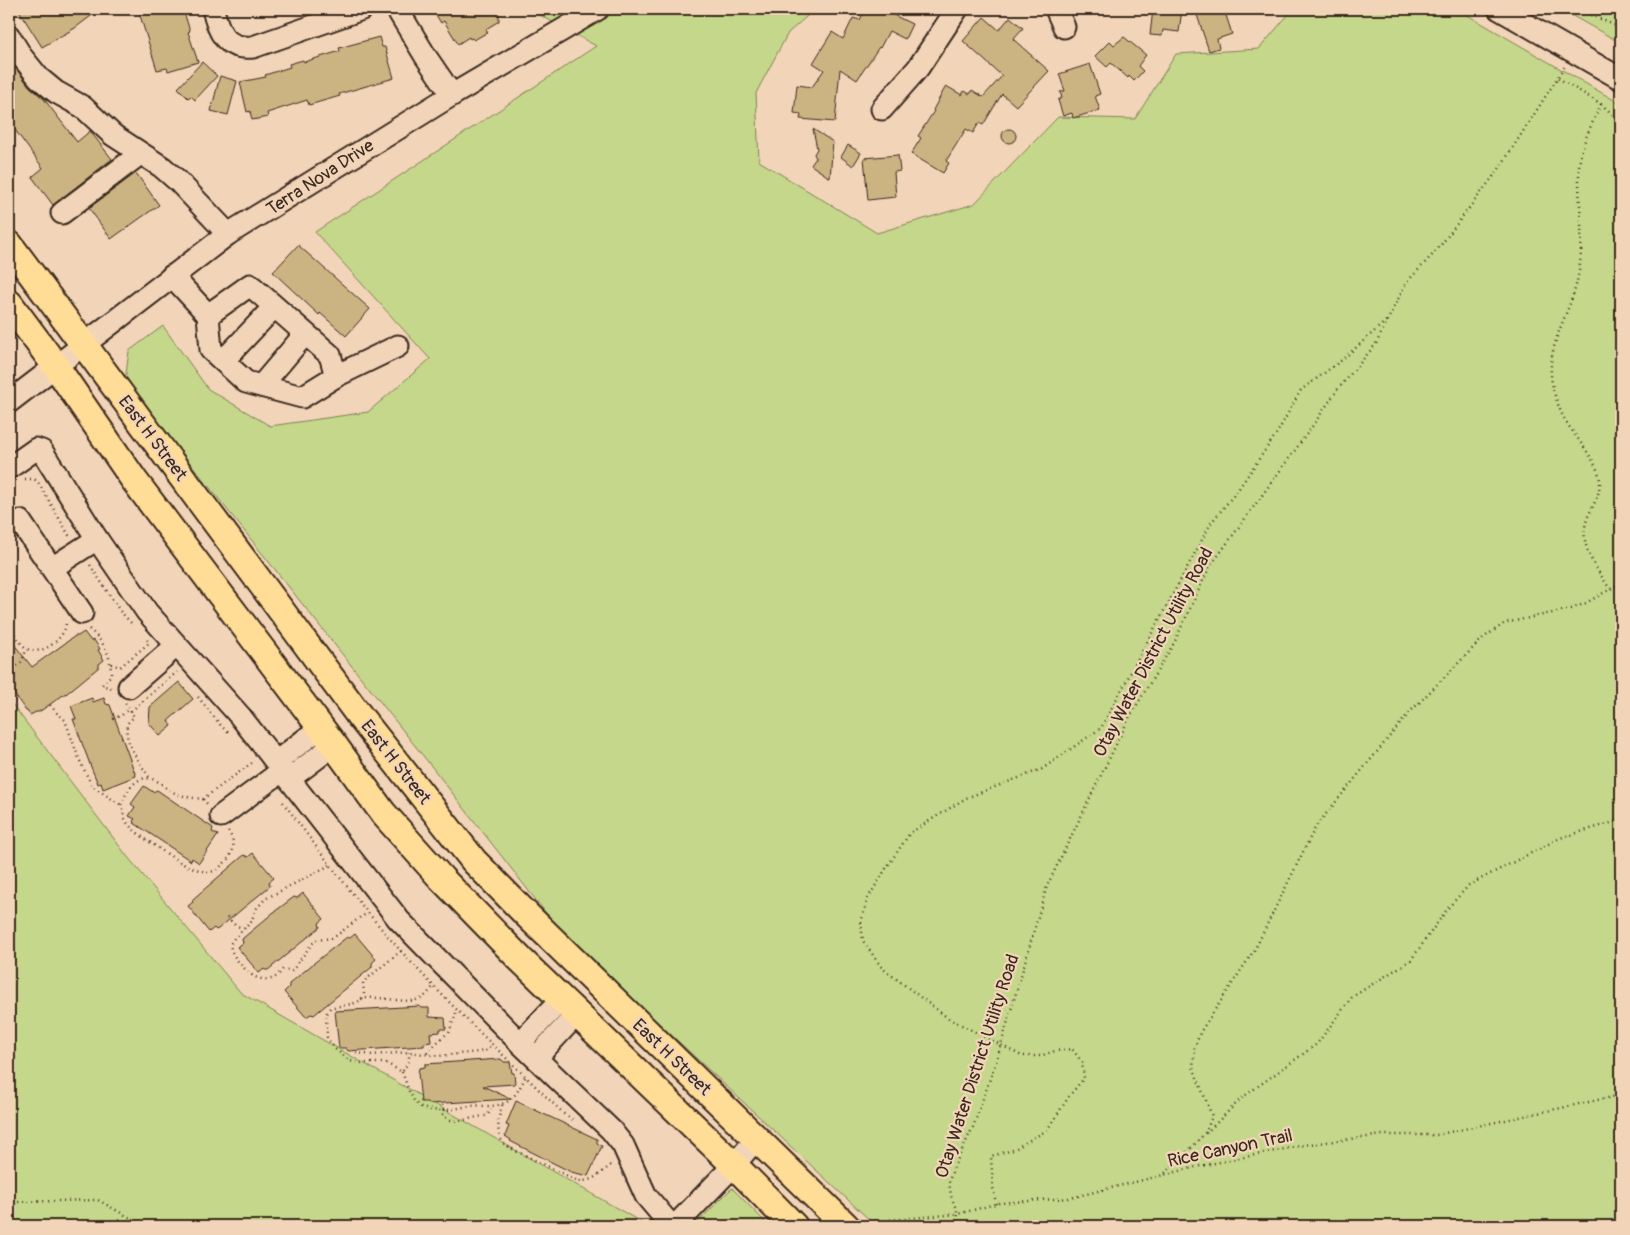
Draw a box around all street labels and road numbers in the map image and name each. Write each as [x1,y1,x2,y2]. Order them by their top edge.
street label: Terra Nova Drive [262,134,378,221]
street label: East H Street [113,391,193,486]
street label: Otay Water District Utility Road [1088,544,1219,761]
street label: East H Street [355,715,436,810]
street label: Otay Water District Utility Road [930,951,1025,1181]
street label: East H Street [627,1014,717,1101]
street label: Rice Canyon Trail [1165,1124,1295,1173]

